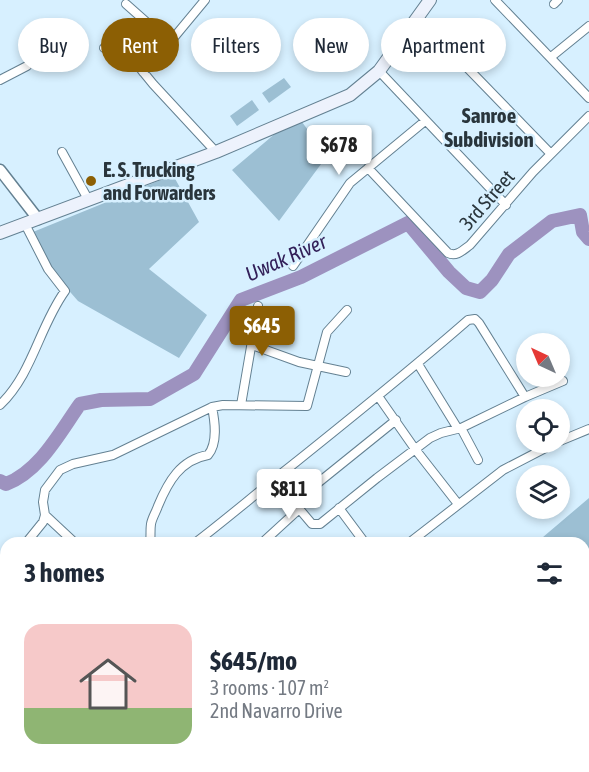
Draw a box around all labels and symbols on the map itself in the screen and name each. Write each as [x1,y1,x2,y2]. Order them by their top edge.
district label: Sanroe Subdivision [444,103,534,151]
pin: $678 [303,125,375,176]
place label: E. S. Trucking and Forwarders [103,158,216,204]
street label: 3rd Street [455,165,519,234]
marker: E. S. Trucking and Forwarders [84,174,98,188]
water label: Uwak River [241,228,331,286]
pin: $645 [226,306,298,357]
north arrow [516,333,570,387]
pin: $811 [253,469,325,520]

